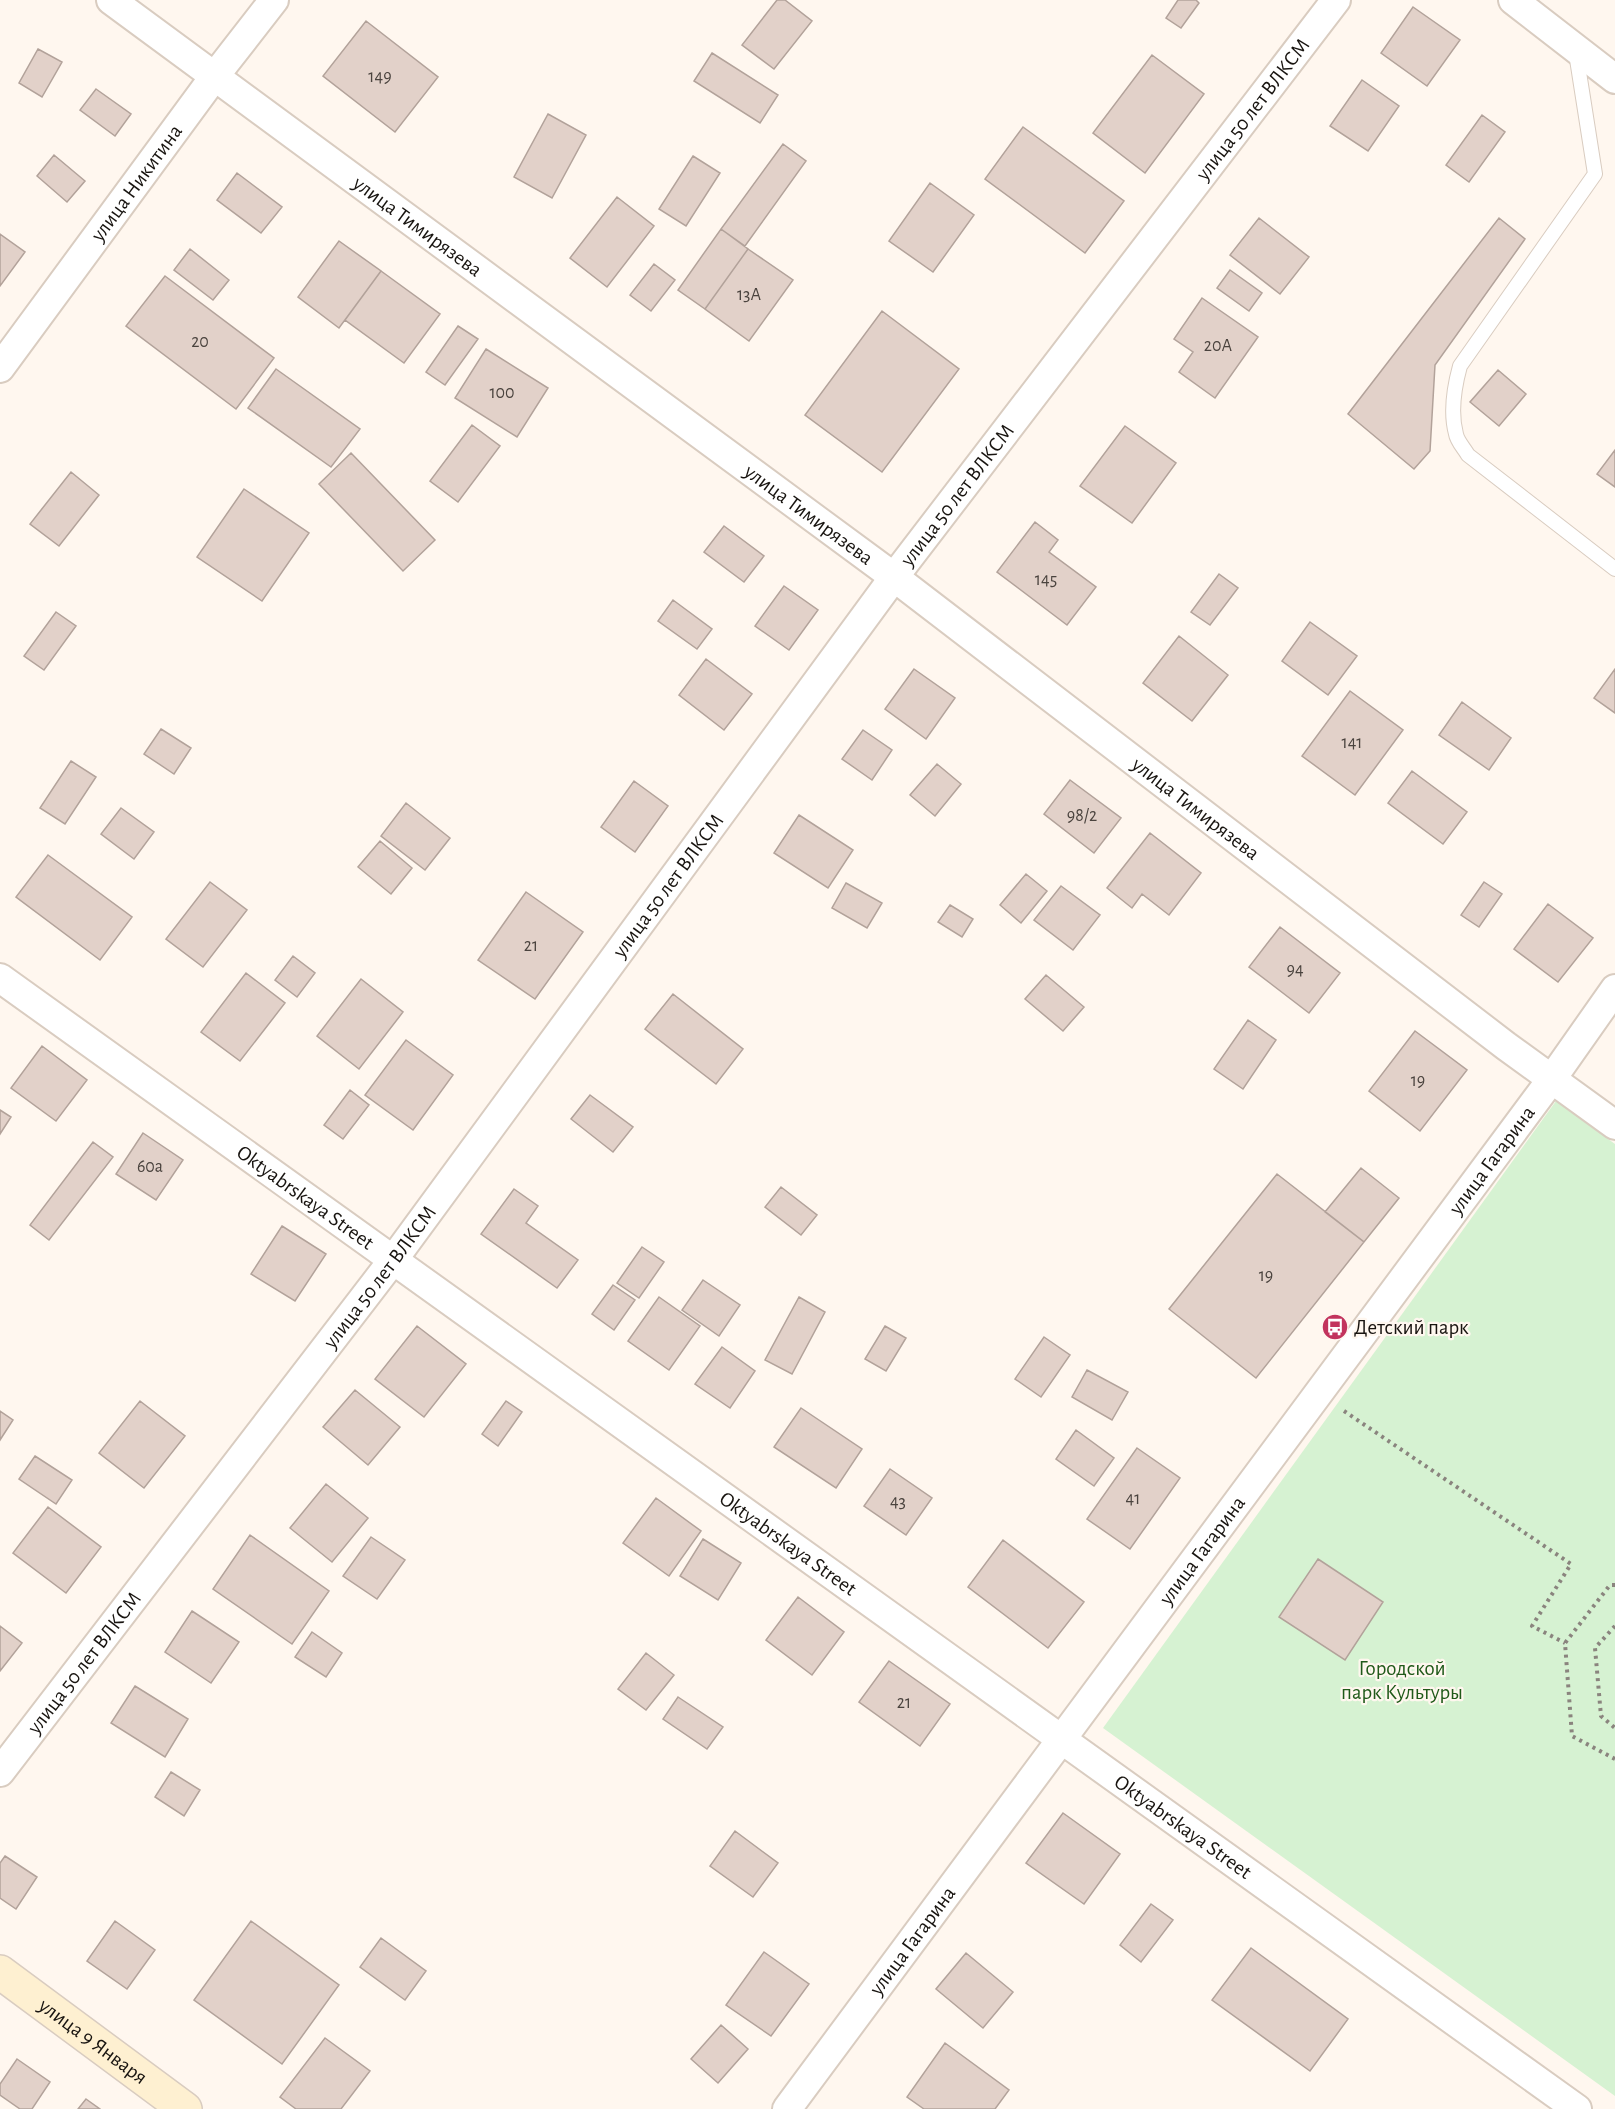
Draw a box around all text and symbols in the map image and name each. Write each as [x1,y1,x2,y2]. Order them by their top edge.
street label: улица 50 лет ВЛКСМ [1191,34,1313,185]
house number: 149 [368,68,392,86]
street label: улица Никитина [86,120,186,246]
street label: улица Тимирязева [349,171,486,280]
house number: 13А [737,286,762,304]
house number: 20 [191,333,209,351]
house number: 20А [1204,337,1233,355]
house number: 100 [489,384,515,402]
street label: улица 50 лет ВЛКСМ [896,420,1018,570]
street label: улица Тимирязева [740,460,878,569]
house number: 145 [1035,571,1057,589]
house number: 141 [1341,734,1363,752]
street label: улица Тимирязева [1128,753,1264,864]
house number: 98/2 [1067,807,1097,825]
street label: улица 50 лет ВЛКСМ [608,810,727,962]
house number: 21 [524,937,538,955]
house number: 94 [1286,961,1304,979]
house number: 19 [1411,1072,1425,1090]
street label: улица Гагарина [1444,1102,1539,1219]
street label: Oktyabrskaya Street [233,1141,378,1253]
house number: 60а [137,1158,163,1176]
street label: улица 50 лет ВЛКСМ [318,1202,440,1353]
house number: 19 [1259,1267,1273,1285]
bus stop icon: Детский парк [1320,1312,1350,1342]
place label: Детский парк [1354,1317,1469,1338]
street label: Oktyabrskaya Street [716,1487,861,1600]
house number: 41 [1126,1490,1140,1508]
street label: улица Гагарина [1154,1492,1249,1609]
house number: 43 [890,1493,906,1511]
street label: улица 50 лет ВЛКСМ [23,1588,145,1738]
park label: Городской парк Культуры [1341,1658,1463,1703]
house number: 21 [897,1694,911,1712]
street label: Oktyabrskaya Street [1111,1771,1256,1883]
street label: улица Гагарина [865,1882,959,1999]
street label: улица 9 Января [34,1994,151,2088]

